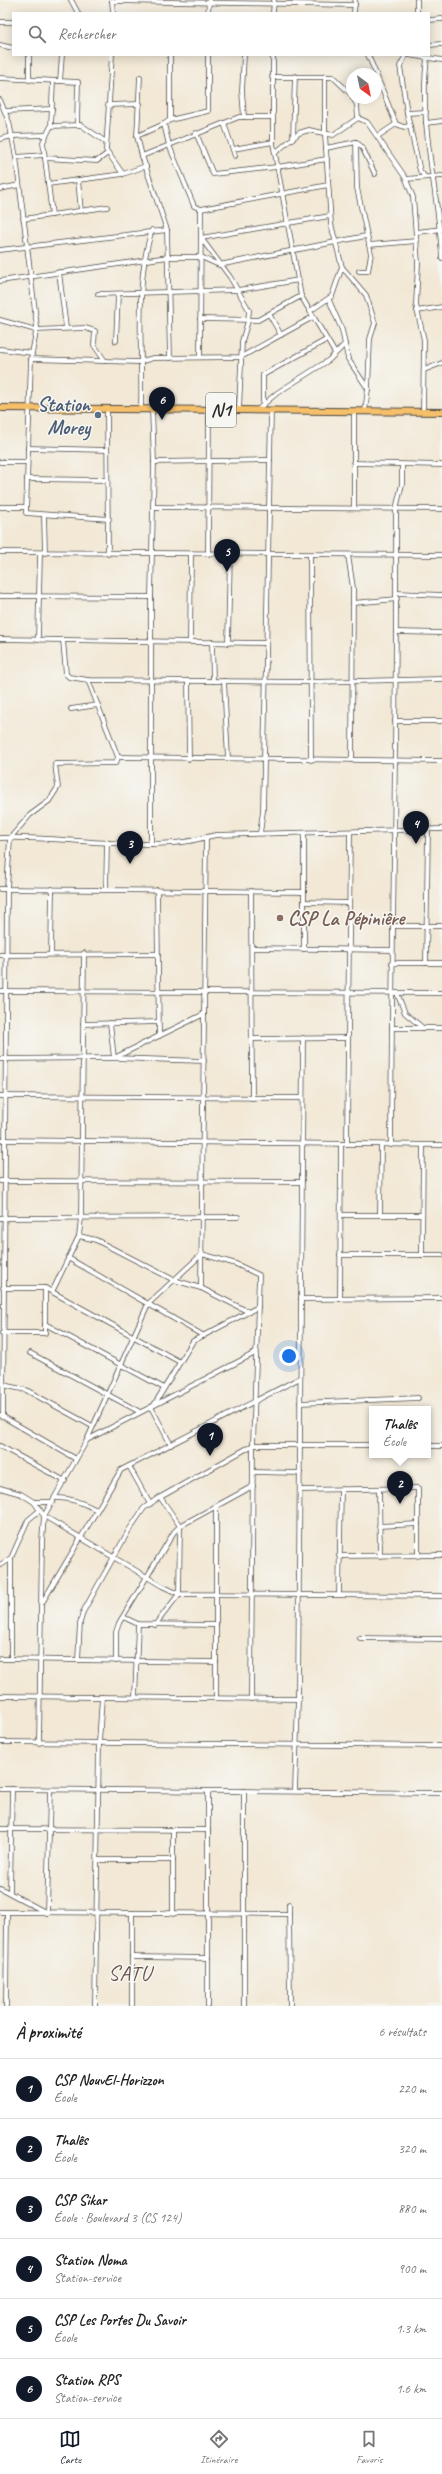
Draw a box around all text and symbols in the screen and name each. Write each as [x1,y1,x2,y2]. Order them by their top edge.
search box [12,12,430,56]
icon: search [26,23,48,45]
text: Rechercher [58,25,116,44]
north arrow [346,68,382,104]
pin: 6 [149,387,175,420]
place label: Station Morey [37,392,92,441]
road number: N1 [206,393,236,427]
marker: Station Morey [93,410,103,420]
pin: 5 [214,539,240,572]
pin: 4 [403,811,429,844]
pin: 3 [117,831,143,864]
place label: CSP La Pépiniêre [288,906,406,931]
marker: CSP La Pépiniêre [275,913,285,923]
your location [279,1346,299,1366]
popup [369,1406,431,1458]
text: Thalês [383,1415,417,1434]
pin: 1 [197,1423,223,1456]
text: École [383,1434,406,1450]
pin: 2 [387,1471,413,1504]
district label: SATU [108,1960,155,1986]
text: À proximité [16,2022,81,2043]
text: 6 résultats [378,2024,426,2040]
text: CSP NouvEl-Horizzon [54,2071,164,2090]
text: 1 [26,2081,32,2097]
text: 220 m [398,2081,426,2097]
text: École [54,2090,77,2106]
text: Thalês [54,2131,88,2150]
text: 2 [26,2141,32,2157]
text: 320 m [398,2141,426,2157]
text: École [54,2150,77,2166]
text: CSP Sikar [54,2191,107,2210]
text: 3 [26,2201,32,2217]
text: 880 m [398,2201,426,2217]
text: École · Boulevard 3 (CS 124) [54,2210,181,2226]
text: Station Noma [54,2251,127,2270]
text: 4 [26,2261,32,2277]
text: 900 m [398,2261,426,2277]
text: Station-service [54,2270,121,2286]
text: CSP Les Portes Du Savoir [54,2311,186,2330]
text: 5 [26,2321,32,2337]
text: 1.3 km [396,2321,426,2337]
text: École [54,2330,77,2346]
text: Station RPS [54,2371,120,2390]
text: 6 [26,2381,32,2397]
text: 1.6 km [396,2381,426,2397]
text: Station-service [54,2390,121,2406]
tab: Carte [59,2428,81,2466]
tab: Itinéraire [200,2428,237,2466]
tab: Favoris [356,2428,383,2466]

